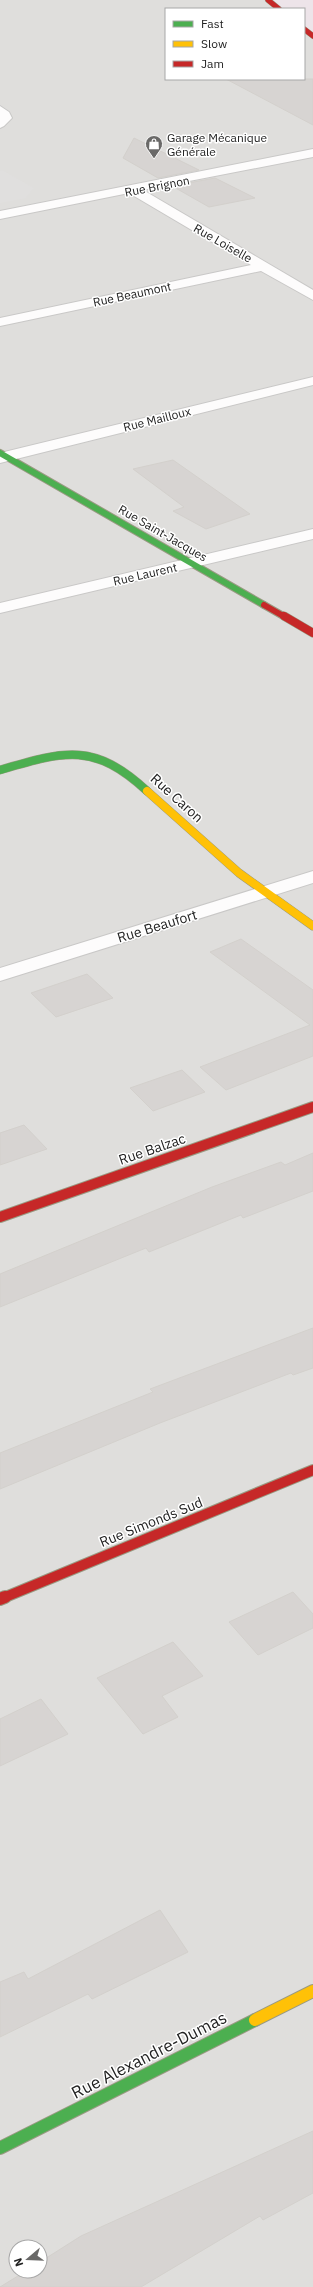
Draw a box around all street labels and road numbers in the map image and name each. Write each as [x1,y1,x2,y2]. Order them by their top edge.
street label: Rue Brignon [123,172,191,200]
street label: Rue Loiselle [191,220,255,266]
street label: Rue Beaumont [91,278,173,310]
street label: Rue Mailloux [122,403,192,435]
street label: Rue Saint-Jacques [116,501,210,565]
street label: Rue Laurent [112,559,178,589]
street label: Rue Caron [147,770,207,826]
street label: Rue Beaufort [115,905,199,947]
street label: Rue Balzac [116,1129,188,1169]
street label: Rue Simonds Sud [97,1493,205,1551]
street label: Rue Alexandre-Dumas [68,2006,230,2104]

